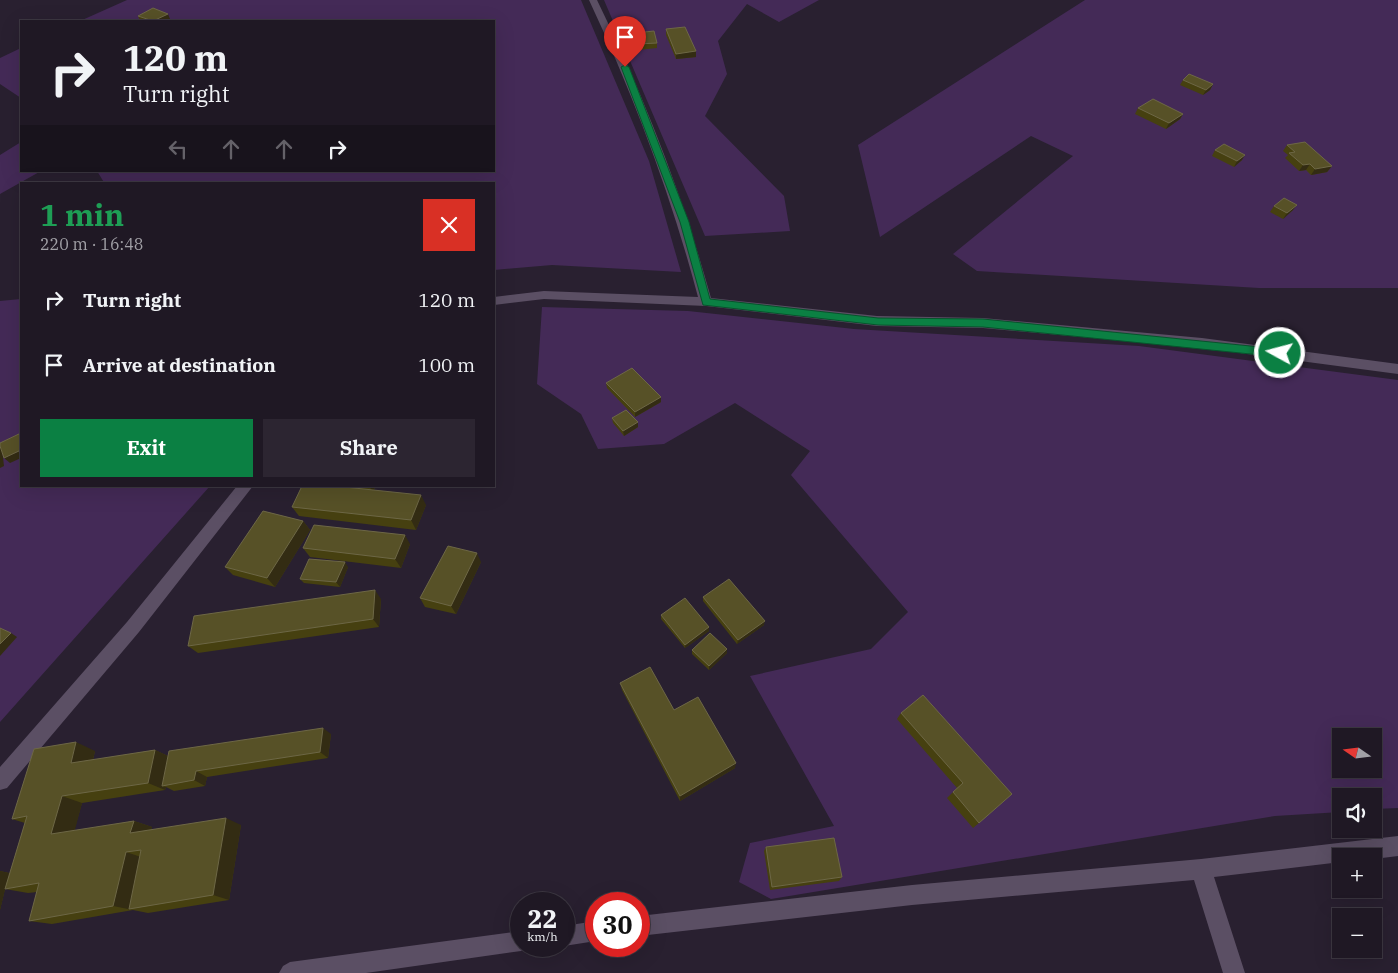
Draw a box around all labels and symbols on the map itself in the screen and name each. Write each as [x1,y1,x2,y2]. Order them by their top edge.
pin [604,16,646,67]
position arrow [1253,326,1305,378]
north arrow [1332,728,1382,778]
speed limit sign: 30 [585,892,650,957]

